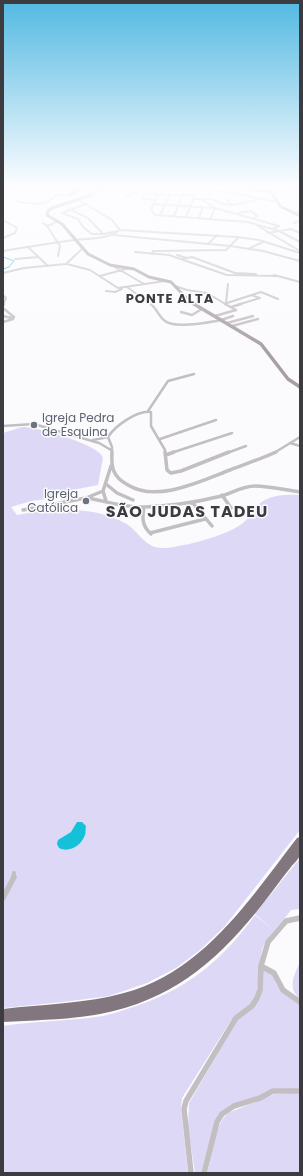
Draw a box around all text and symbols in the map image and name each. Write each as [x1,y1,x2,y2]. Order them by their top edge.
district label: PONTE ALTA [126,289,214,308]
place label: Igreja Pedra de Esquina [42,409,114,440]
marker: Igreja Pedra de Esquina [29,420,39,430]
place label: Igreja Católica [27,485,78,516]
marker: Igreja Católica [81,496,91,506]
district label: SÃO JUDAS TADEU [106,500,268,523]

